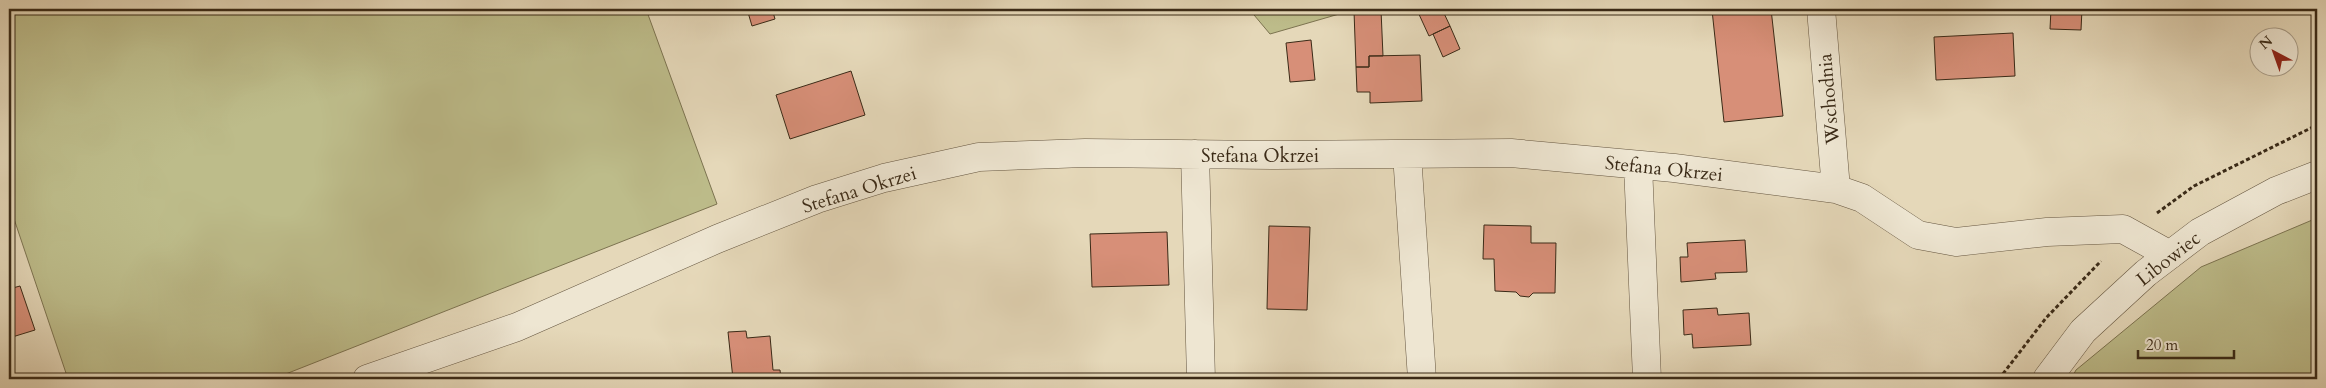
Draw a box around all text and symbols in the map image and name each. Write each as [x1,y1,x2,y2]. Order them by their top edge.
north arrow [2248,28,2298,78]
text: N [2255,31,2277,54]
street label: Wschodnia [1812,52,1846,146]
street label: Stefana Okrzei [1201,143,1319,169]
street label: Stefana Okrzei [1604,150,1724,188]
street label: Stefana Okrzei [799,160,920,220]
street label: Libowiec [2131,225,2206,292]
scale bar [2138,328,2235,360]
text: 20 m [2146,335,2178,355]

